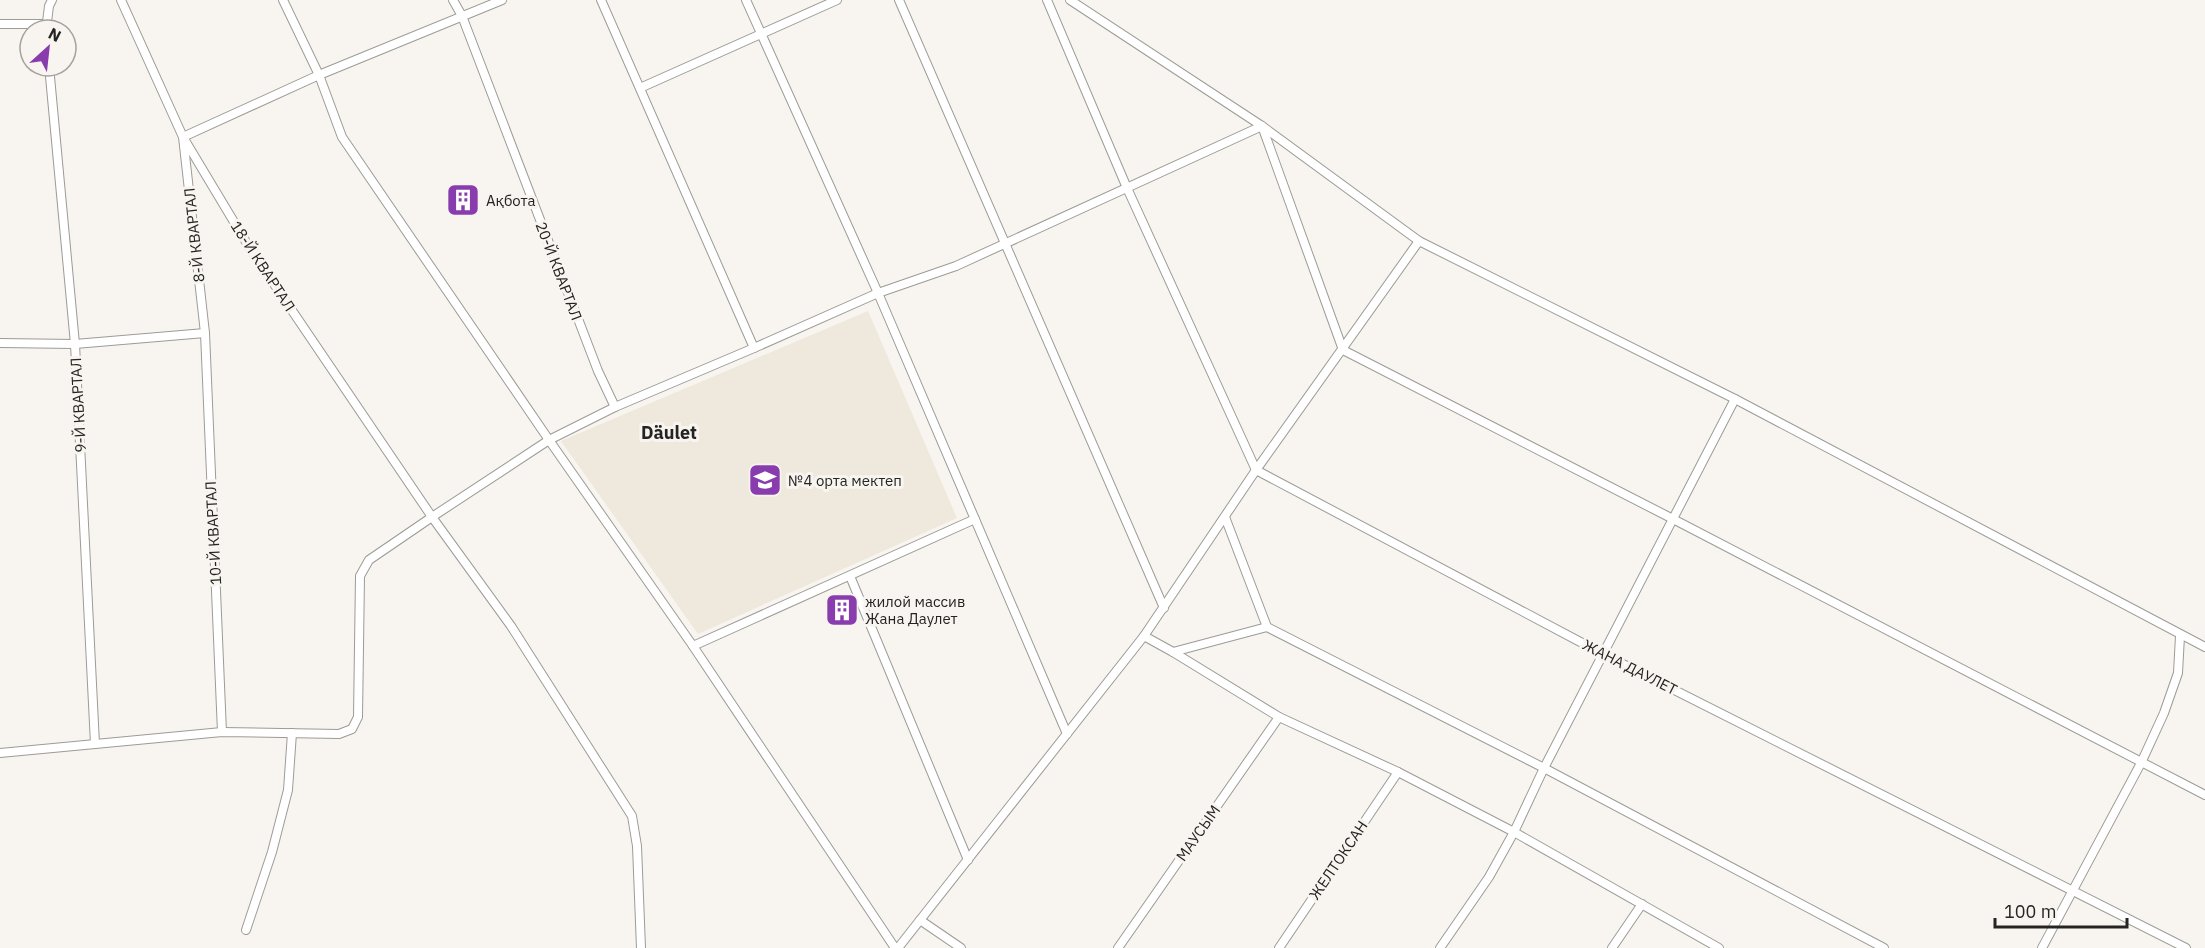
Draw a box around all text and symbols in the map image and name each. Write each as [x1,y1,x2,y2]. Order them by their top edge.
north arrow [18,18,78,78]
text: N [45,23,65,46]
building icon: Ақбота [445,182,481,218]
street label: 8-Й КВАРТАЛ [180,187,208,283]
place label: Ақбота [486,191,535,210]
street label: 18-Й КВАРТАЛ [227,217,299,315]
street label: 20-Й КВАРТАЛ [531,219,587,323]
street label: 9-Й КВАРТАЛ [66,357,90,453]
district label: Däulet [641,421,697,444]
school or university icon: №4 орта мектеп [747,462,783,498]
place label: №4 орта мектеп [788,471,902,490]
street label: 10-Й КВАРТАЛ [201,481,225,585]
building icon: жилой массив Жана Даулет [824,592,860,628]
place label: жилой массив Жана Даулет [865,592,965,628]
street label: ЖАНА ДАУЛЕТ [1579,635,1681,699]
street label: МАУСЫМ [1172,801,1224,865]
street label: ЖЕЛТОКСАН [1304,817,1372,903]
scale bar [1995,891,2127,929]
text: 100 m [2004,900,2056,923]

